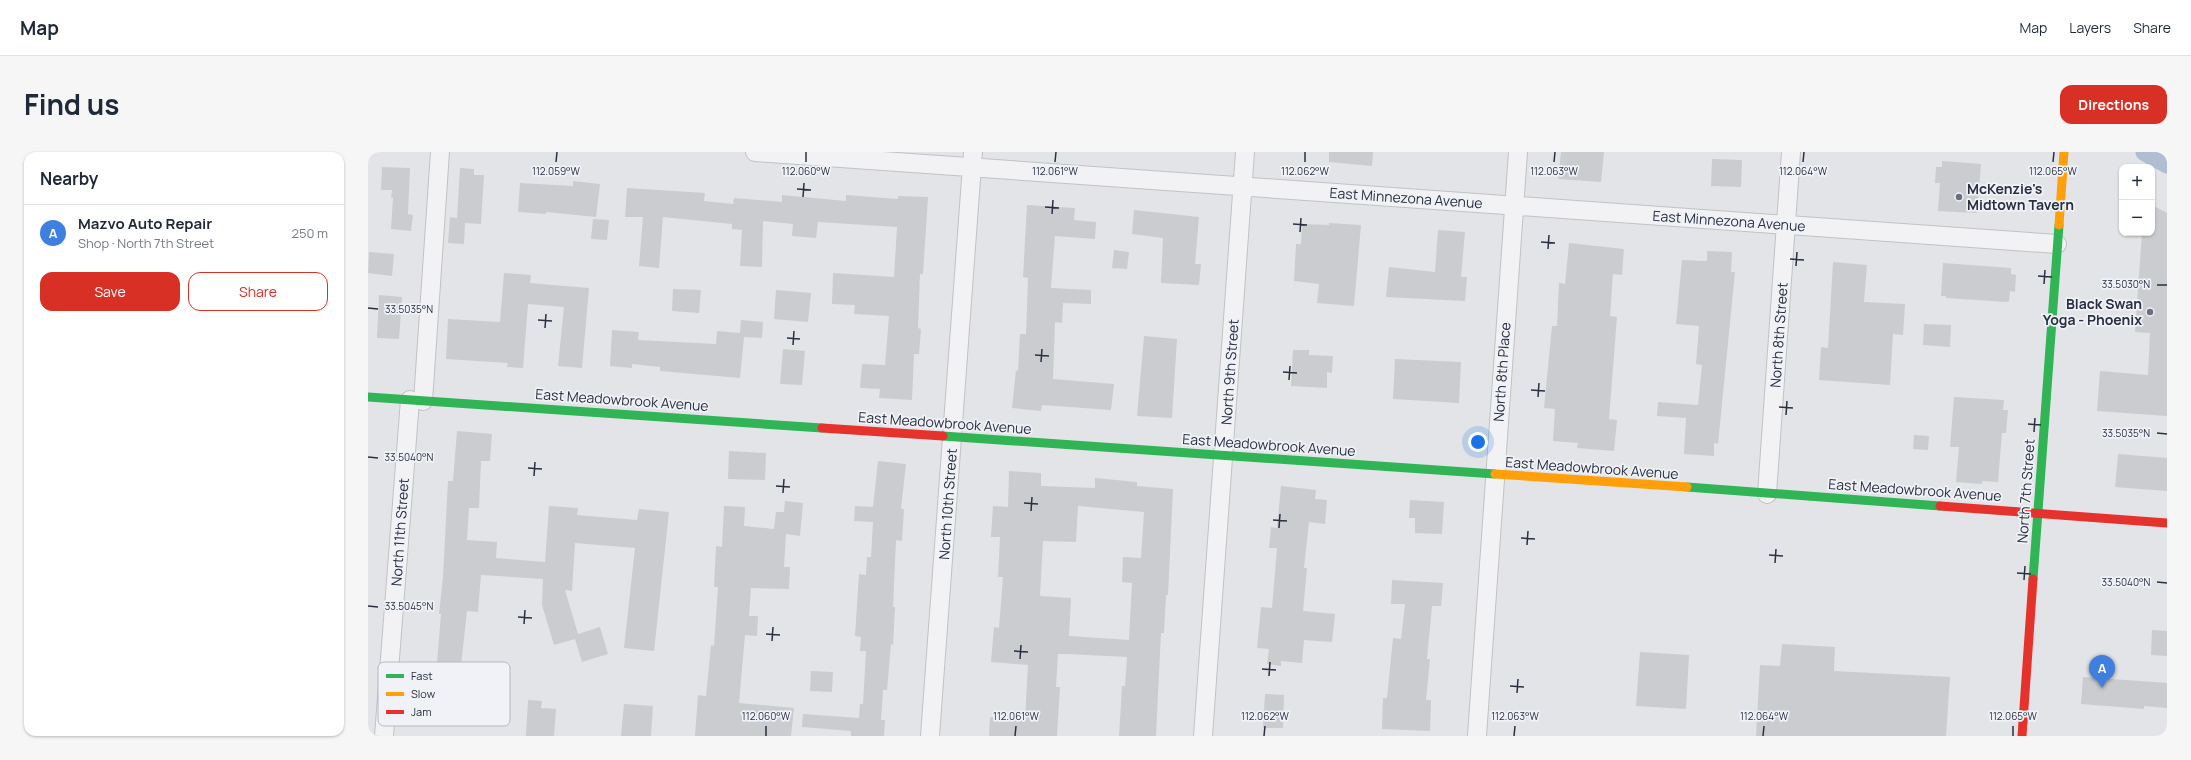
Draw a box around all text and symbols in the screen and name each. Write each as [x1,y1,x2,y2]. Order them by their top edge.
text: Map [20,15,59,41]
text: Map [2019,18,2047,37]
text: Layers [2069,18,2111,37]
text: Share [2133,18,2171,37]
text: Find us [24,85,119,123]
button: Directions [2060,85,2167,124]
text: 112.059°W [532,164,581,178]
text: 112.060°W [782,164,831,178]
text: 112.061°W [1032,164,1079,178]
text: 112.062°W [1281,164,1330,178]
text: 112.063°W [1530,164,1579,178]
text: 112.064°W [1779,164,1828,178]
text: 112.065°W [2029,164,2078,178]
map controls [2119,164,2155,236]
button: + [2119,164,2155,200]
text: Nearby [40,167,98,190]
place label: McKenzie's Midtown Tavern [1967,179,2074,214]
street label: East Minnezona Avenue [1329,183,1483,212]
marker: McKenzie's Midtown Tavern [1954,192,1964,202]
button: − [2119,200,2155,236]
street label: East Minnezona Avenue [1652,206,1806,235]
text: Mazvo Auto Repair [78,213,212,234]
text: A [49,224,57,242]
text: 250 m [292,224,328,242]
text: Shop · North 7th Street [78,234,214,252]
button: Save [40,272,180,311]
button: Share [188,272,328,311]
text: 33.5030°N [2102,277,2150,291]
street label: North 8th Street [1765,281,1792,388]
place label: Black Swan Yoga - Phoenix [2043,294,2142,329]
text: 33.5035°N [385,302,433,316]
marker: Black Swan Yoga - Phoenix [2145,307,2155,317]
street label: North 9th Street [1216,318,1243,426]
street label: North 8th Place [1489,322,1514,422]
street label: East Meadowbrook Avenue [535,384,709,415]
street label: East Meadowbrook Avenue [858,407,1032,438]
text: 33.5035°N [2102,426,2150,440]
street label: East Meadowbrook Avenue [1182,429,1356,460]
your location [1468,432,1488,452]
street label: North 7th Street [2012,438,2039,544]
street label: North 10th Street [934,447,961,560]
text: 33.5040°N [385,450,434,464]
street label: East Meadowbrook Avenue [1505,452,1679,483]
street label: East Meadowbrook Avenue [1828,474,2002,505]
street label: North 11th Street [386,477,413,587]
text: 33.5040°N [2102,575,2151,589]
text: 33.5045°N [385,599,433,613]
pin: A [2089,655,2115,688]
legend [378,662,510,726]
text: Fast [411,668,433,683]
text: Slow [411,686,436,701]
text: Jam [411,704,432,719]
text: 112.060°W [742,709,791,723]
text: 112.061°W [993,709,1040,723]
text: 112.062°W [1241,709,1290,723]
text: 112.063°W [1491,709,1540,723]
text: 112.064°W [1740,709,1789,723]
text: 112.065°W [1989,709,2038,723]

